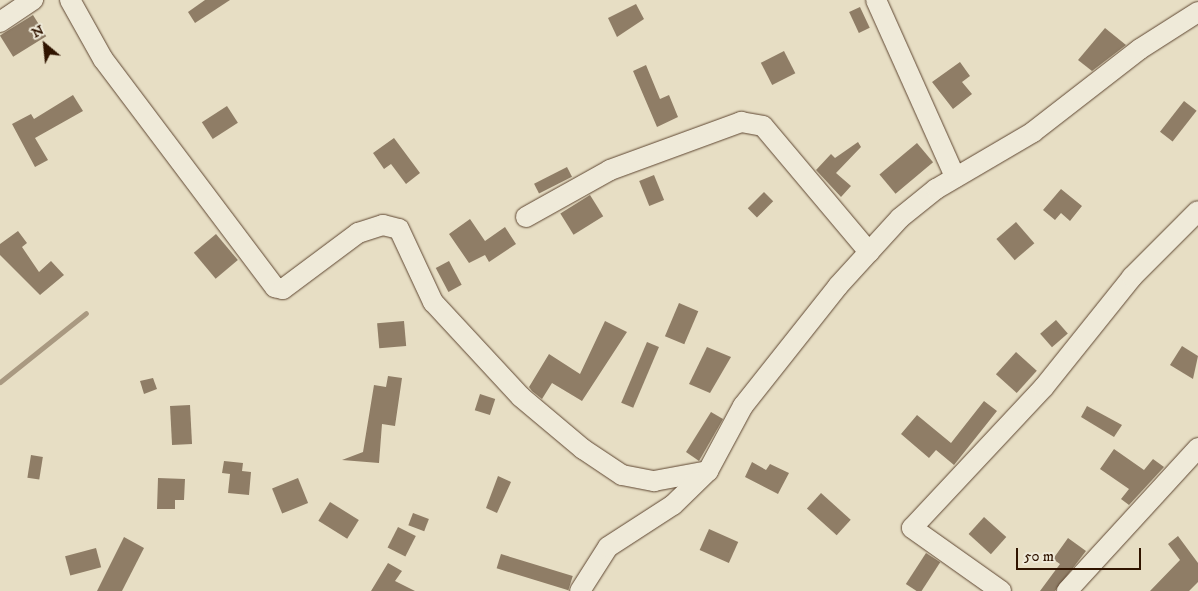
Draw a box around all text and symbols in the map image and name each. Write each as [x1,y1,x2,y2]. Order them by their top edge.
north arrow [20,20,70,70]
text: N [29,21,47,42]
scale bar [1018,538,1143,570]
text: 50 m [1024,547,1054,566]

